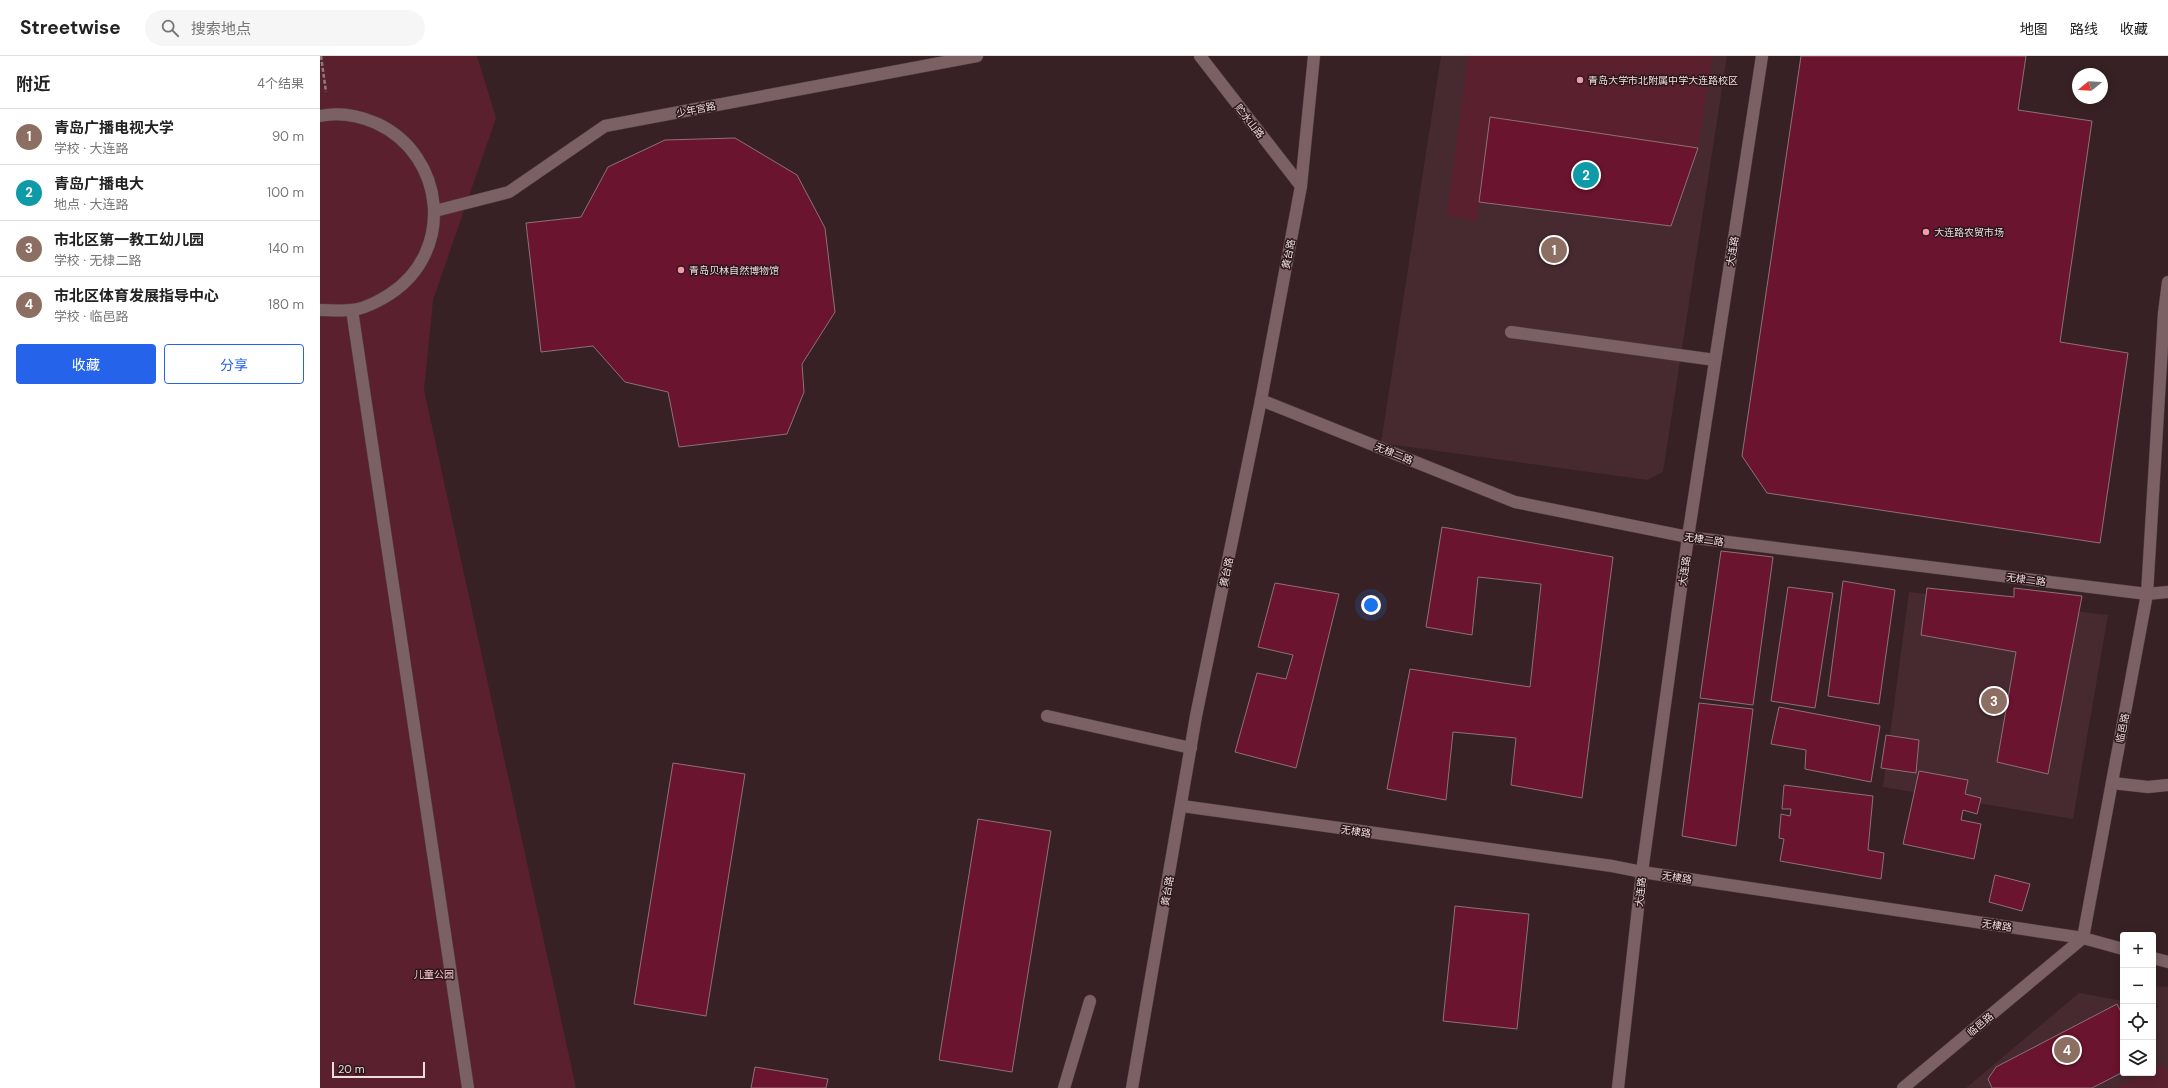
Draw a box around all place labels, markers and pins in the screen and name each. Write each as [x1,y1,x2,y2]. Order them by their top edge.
place label: 青岛大学市北附属中学大连路校区 [1588,74,1738,87]
marker: 青岛大学市北附属中学大连路校区 [1575,75,1585,85]
pin: 2 [1573,160,1599,190]
place label: 大连路农贸市场 [1934,226,2004,239]
marker: 大连路农贸市场 [1921,227,1931,237]
pin: 1 [1541,235,1567,265]
place label: 青岛贝林自然博物馆 [689,264,779,277]
marker: 青岛贝林自然博物馆 [676,265,686,275]
pin: 3 [1981,686,2007,716]
pin: 4 [2054,1035,2080,1065]

